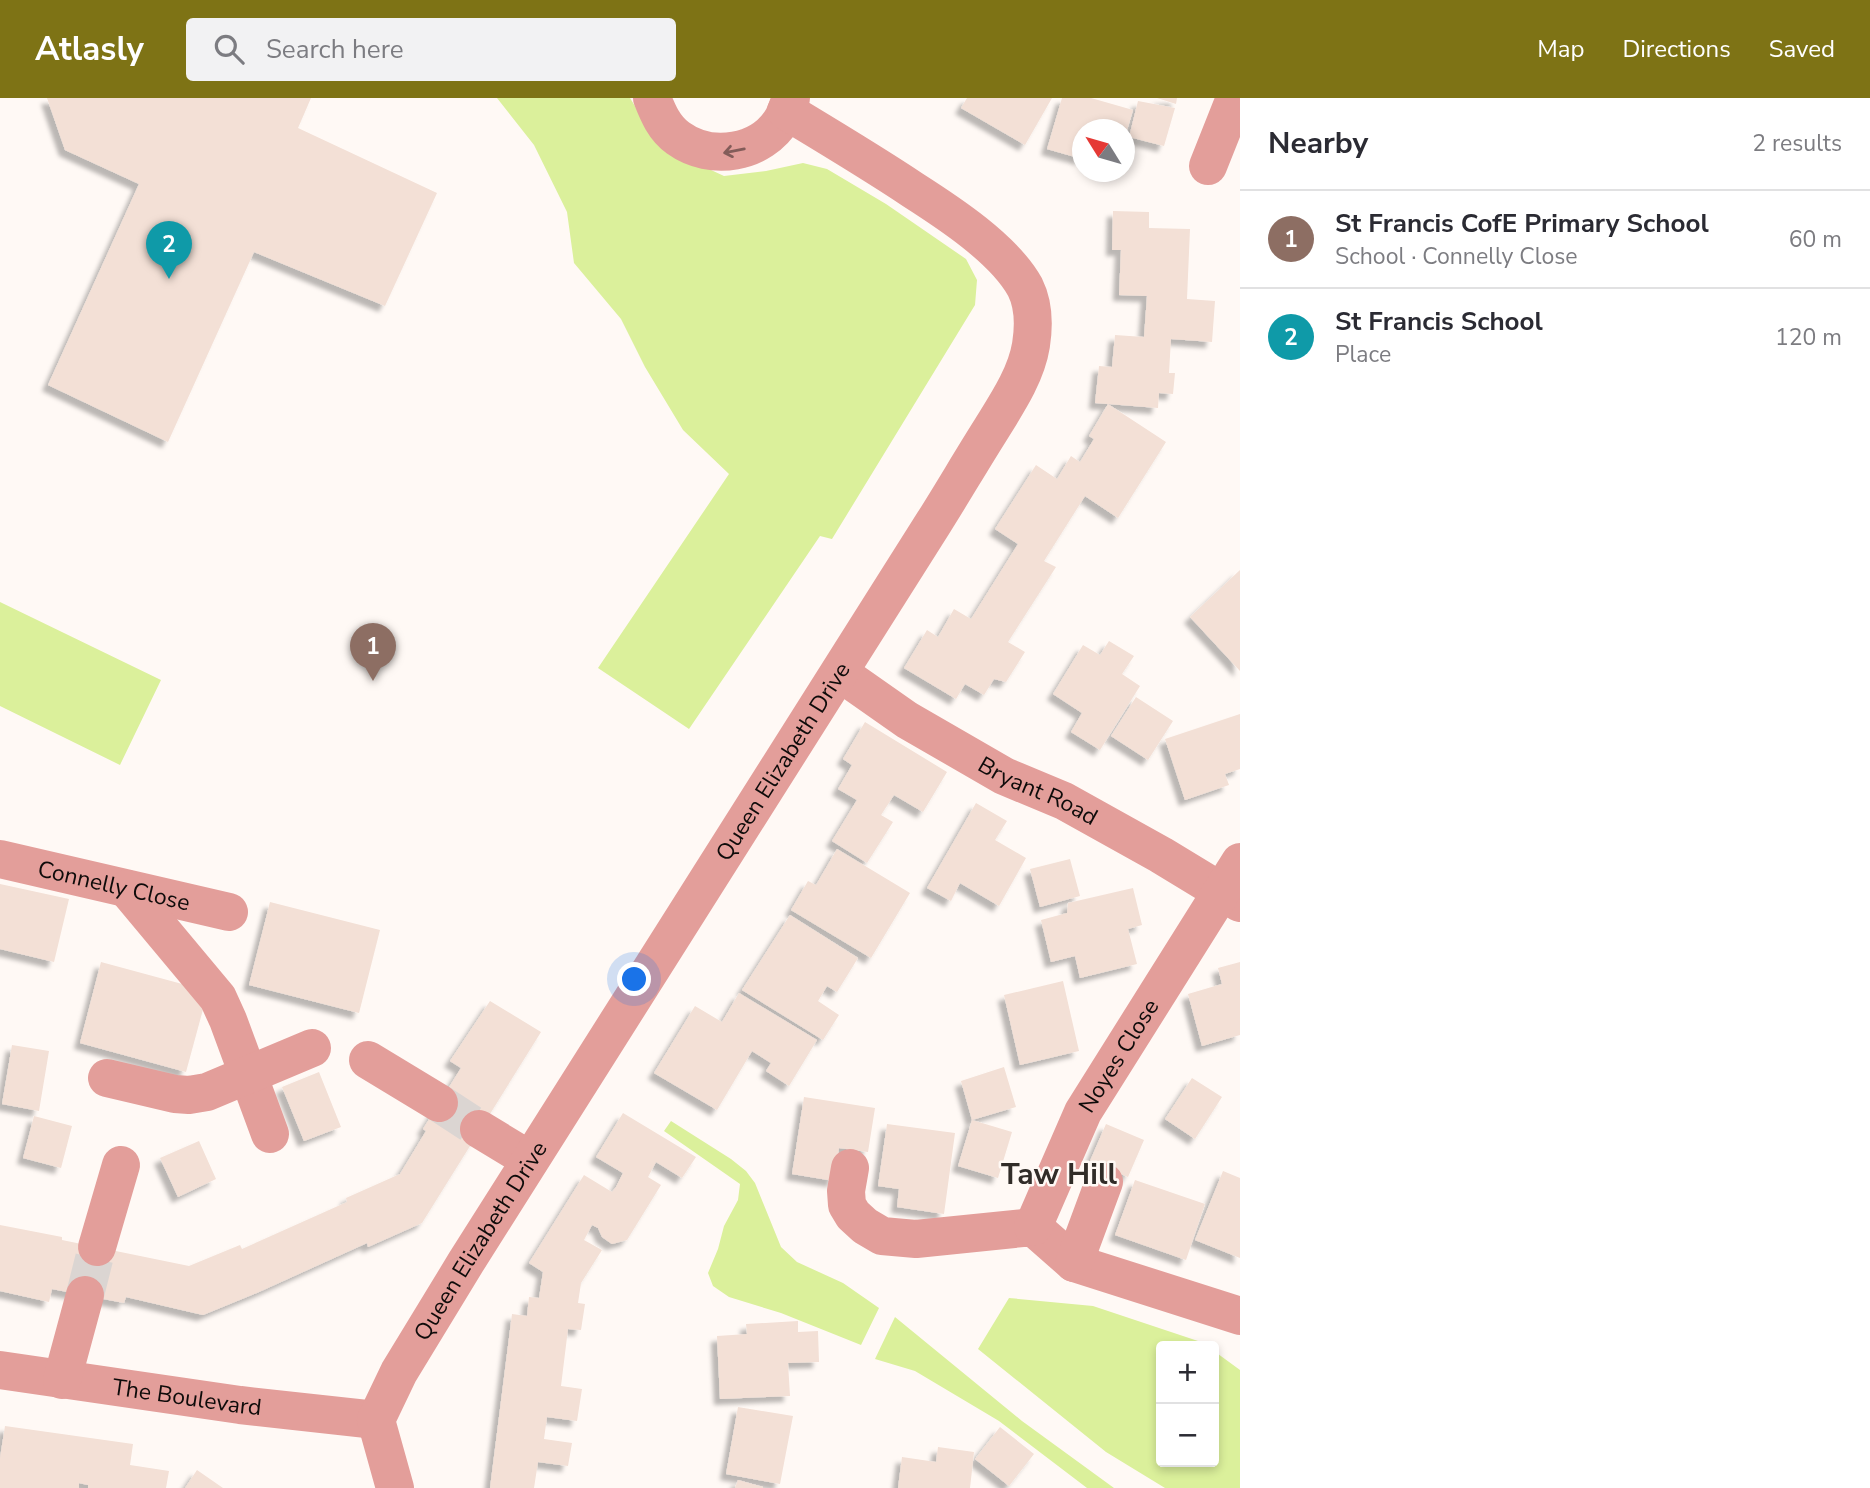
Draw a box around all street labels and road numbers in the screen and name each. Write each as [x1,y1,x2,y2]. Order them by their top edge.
street label: Queen Elizabeth Drive [709,656,858,867]
street label: Bryant Road [972,749,1103,833]
street label: Connelly Close [35,853,193,918]
street label: Noyes Close [1071,993,1166,1119]
street label: Queen Elizabeth Drive [407,1135,554,1347]
street label: The Boulevard [110,1372,263,1423]

